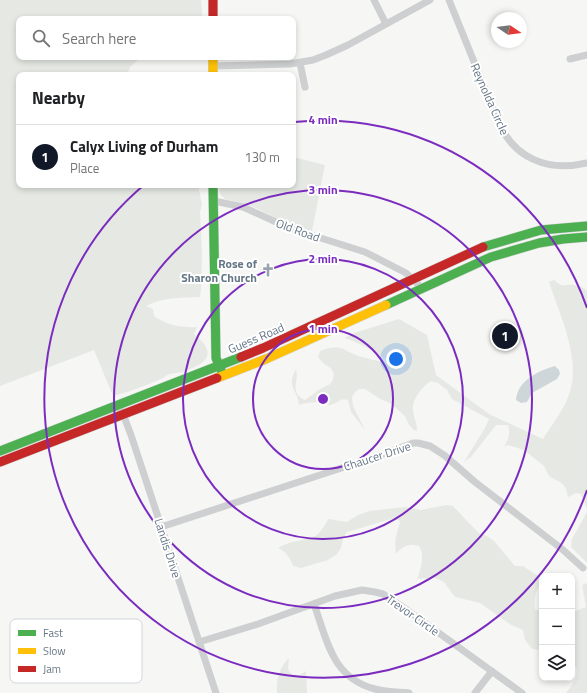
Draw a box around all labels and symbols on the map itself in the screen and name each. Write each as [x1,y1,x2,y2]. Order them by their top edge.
north arrow [491,12,527,48]
street label: Reynolda Circle [466,60,514,138]
text: 4 min [308,110,338,129]
text: 3 min [308,180,338,199]
street label: Old Road [273,213,323,247]
text: 2 min [308,249,338,268]
place label: Rose of Sharon Church [181,254,258,287]
church icon: Rose of Sharon Church [260,262,276,278]
street label: Guess Road [225,318,287,358]
text: 1 min [308,319,338,338]
pin: 1 [492,321,518,351]
your location [386,349,406,369]
centre of rings [316,392,330,406]
street label: Chaucer Drive [341,436,413,476]
street label: Landis Drive [149,516,187,580]
street label: Trevor Circle [382,590,444,640]
legend [10,619,142,683]
text: Fast [43,625,63,641]
text: Slow [43,643,66,659]
text: Jam [43,661,61,677]

